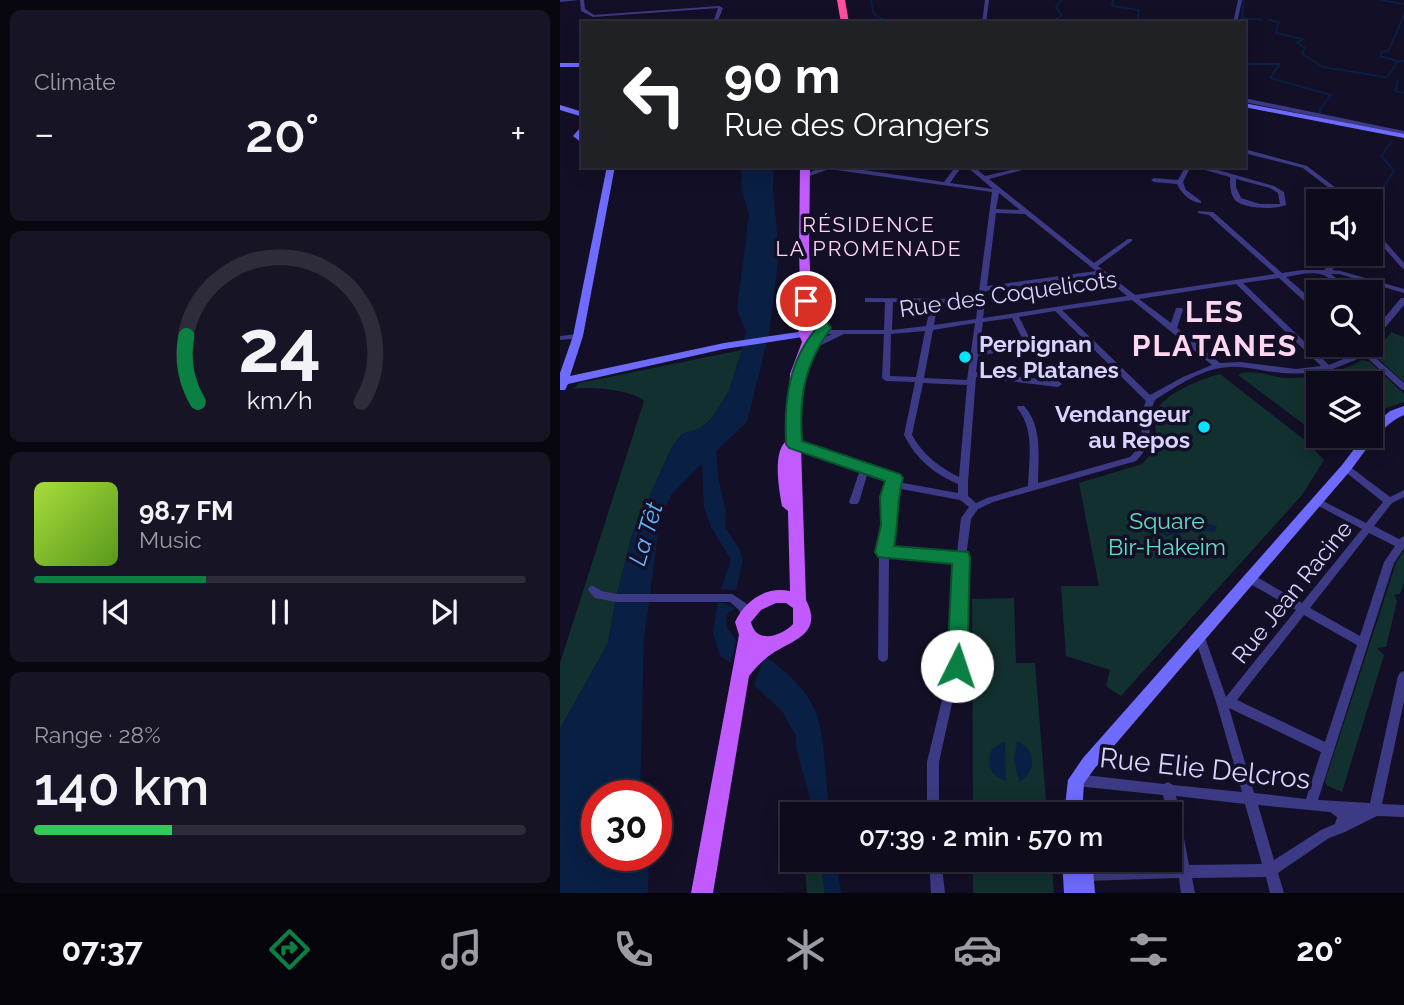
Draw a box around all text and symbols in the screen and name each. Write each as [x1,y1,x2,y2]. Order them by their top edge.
text: 90 m [724,47,840,104]
icon: left [609,49,700,140]
text: Climate [34,68,116,95]
text: 20° [245,103,319,164]
text: Rue des Orangers [724,106,989,143]
text: − [34,111,54,156]
text: + [510,111,526,156]
map controls [1306,189,1383,448]
button: sound [1306,189,1383,266]
district label: RÉSIDENCE LA PROMENADE [775,212,963,261]
street label: Rue des Coquelicots [897,265,1119,322]
pin [776,271,836,331]
button: search [1306,280,1383,357]
icon: arrive [787,282,825,320]
district label: LES PLATANES [1132,294,1298,363]
text: 24 [239,305,321,390]
place label: Perpignan Les Platanes [979,330,1119,383]
marker: Perpignan Les Platanes [957,349,973,365]
button: layers [1306,371,1383,448]
text: km/h [247,385,313,415]
place label: Vendangeur au Repos [1055,400,1190,453]
marker: Vendangeur au Repos [1196,419,1212,435]
text: 98.7 FM [139,496,234,526]
water label: La Têt [622,499,669,569]
park label: Square Bir-Hakeim [1108,507,1226,560]
street label: Rue Jean Racine [1226,515,1357,668]
text: Music [139,526,202,553]
icon: previous [97,593,135,631]
icon: pause [261,593,299,631]
icon: next [425,593,463,631]
position arrow [920,629,994,703]
text: Range · 28% [34,721,161,748]
street label: Rue Elie Delcros [1098,741,1312,796]
text: 140 km [34,756,209,817]
speed limit sign: 30 [581,780,672,871]
text: 07:39 · 2 min · 570 m [859,822,1103,852]
icon: directions [265,925,314,974]
icon: music [437,925,486,974]
icon: phone [609,925,658,974]
icon: climate [781,925,830,974]
icon: car [953,925,1002,974]
icon: filters [1124,925,1173,974]
text: 07:37 [61,931,143,968]
text: 20° [1296,931,1343,968]

